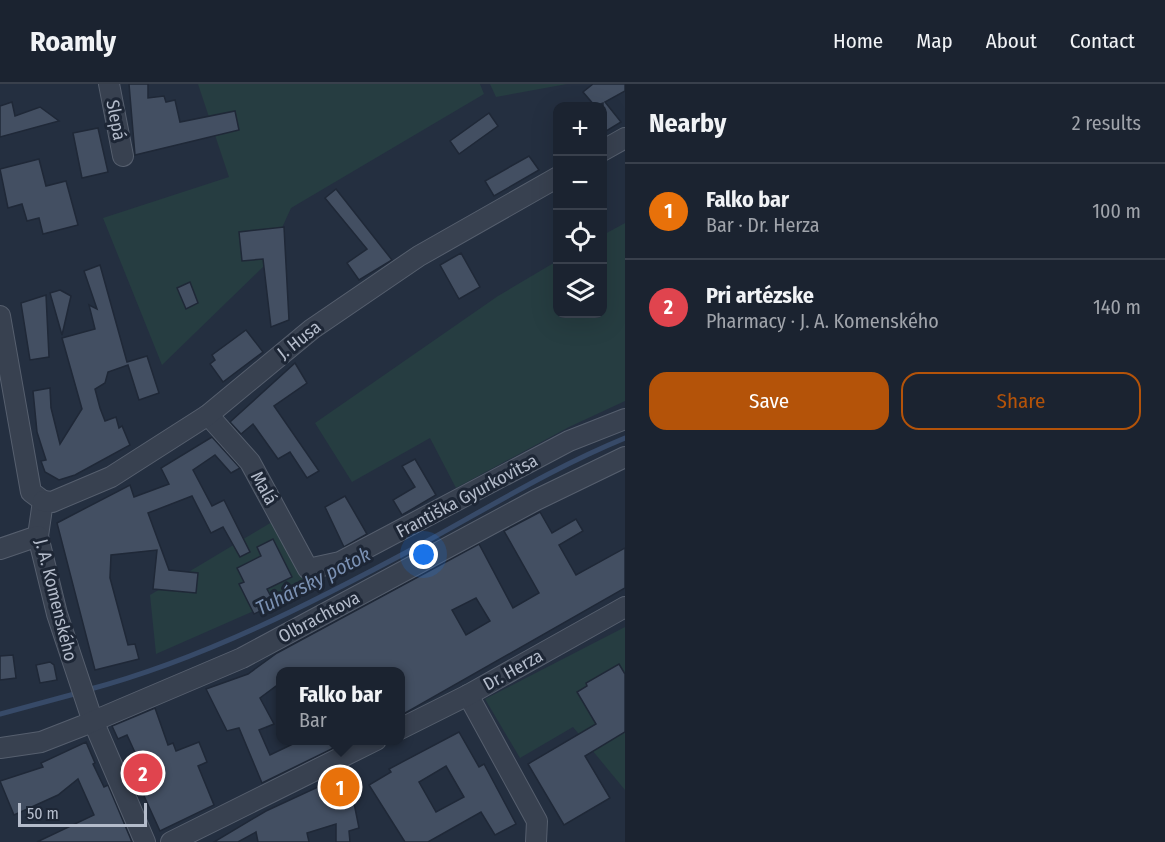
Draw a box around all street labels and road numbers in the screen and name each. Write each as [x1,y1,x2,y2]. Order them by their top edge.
street label: Slepá [101,98,131,142]
street label: J. Husa [273,316,325,364]
street label: Františka Gyurkovitsa [393,449,542,543]
street label: Malá [246,467,282,509]
street label: J. A. Komenského [30,537,82,663]
street label: Olbrachtova [275,586,364,648]
street label: Dr. Herza [479,645,547,695]

